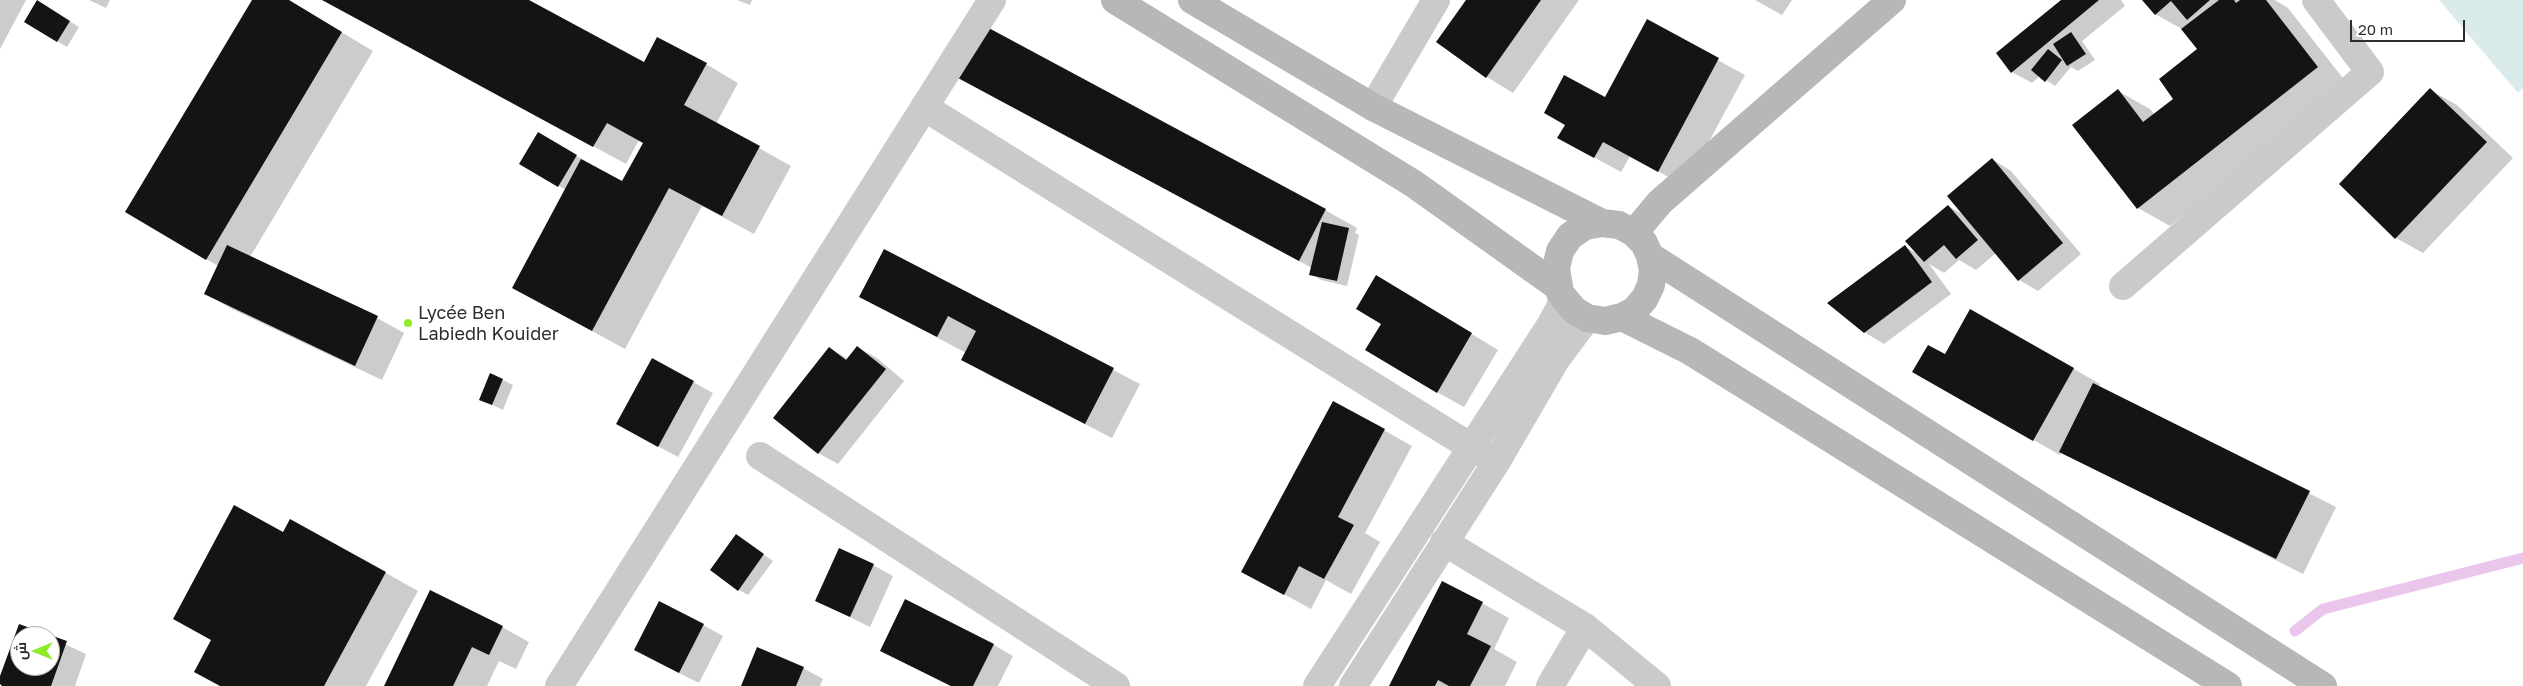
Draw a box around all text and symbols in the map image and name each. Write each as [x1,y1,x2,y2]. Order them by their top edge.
scale bar [2353,10,2468,42]
text: 20 m [2358,20,2393,38]
place label: Lycée Ben Labiedh Kouider [418,302,559,344]
marker: Lycée Ben Labiedh Kouider [402,317,414,329]
north arrow [10,626,60,676]
text: ش [12,642,29,660]

